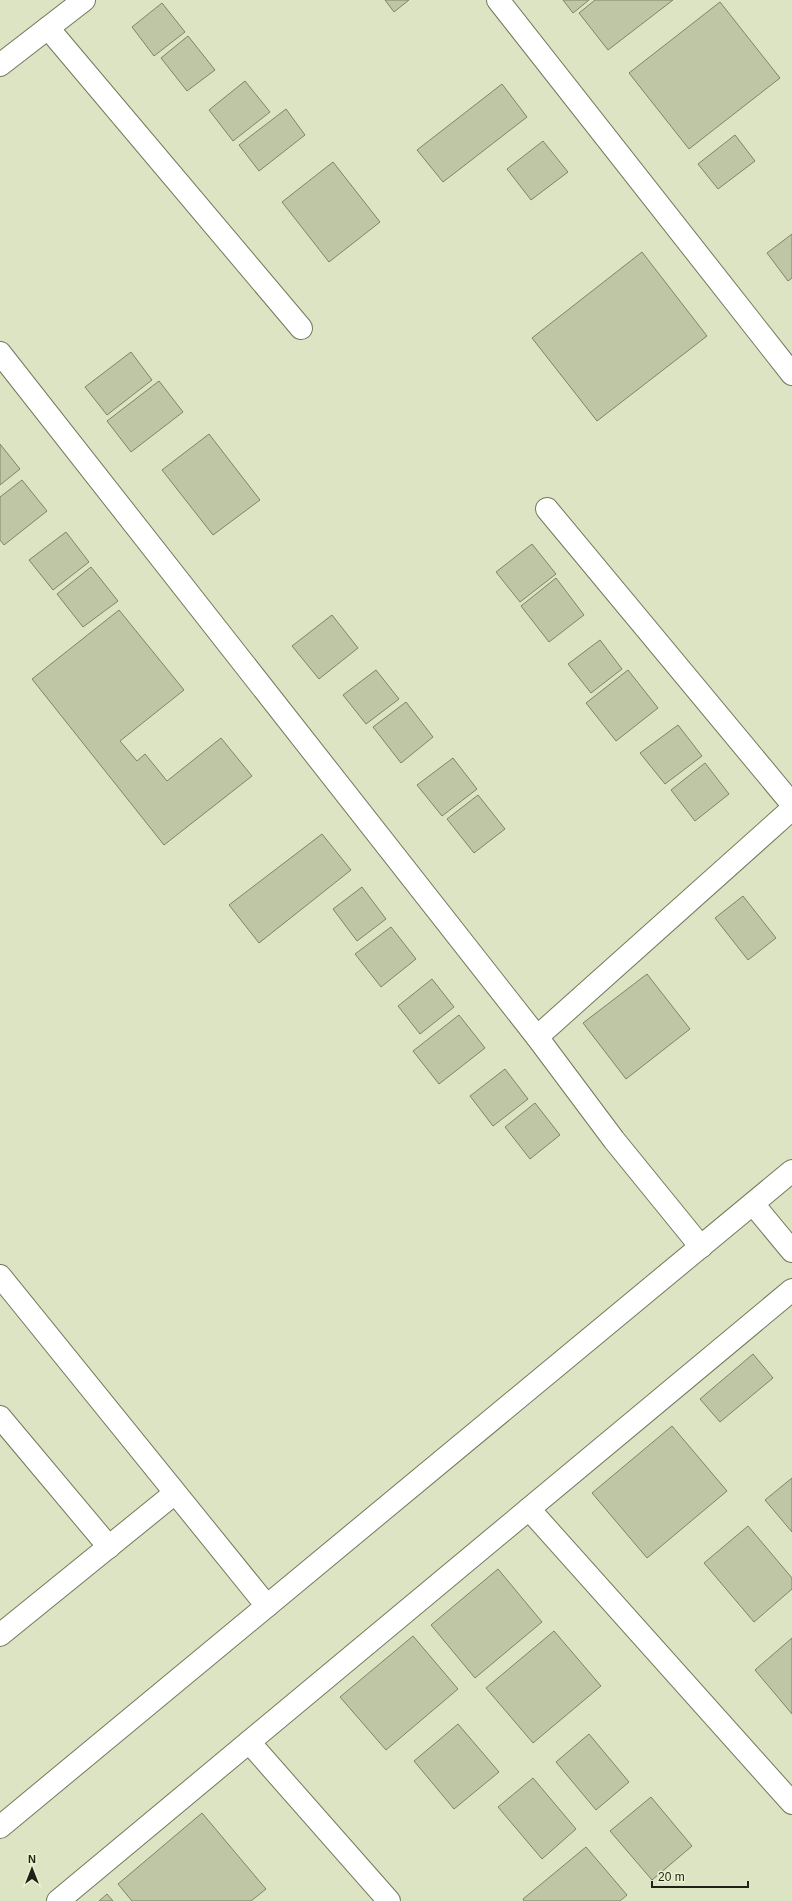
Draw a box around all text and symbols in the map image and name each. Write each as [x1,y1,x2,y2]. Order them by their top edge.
north arrow [12,1849,52,1889]
text: N [28,1853,36,1865]
scale bar [652,1863,748,1889]
text: 20 m [658,1870,685,1884]

